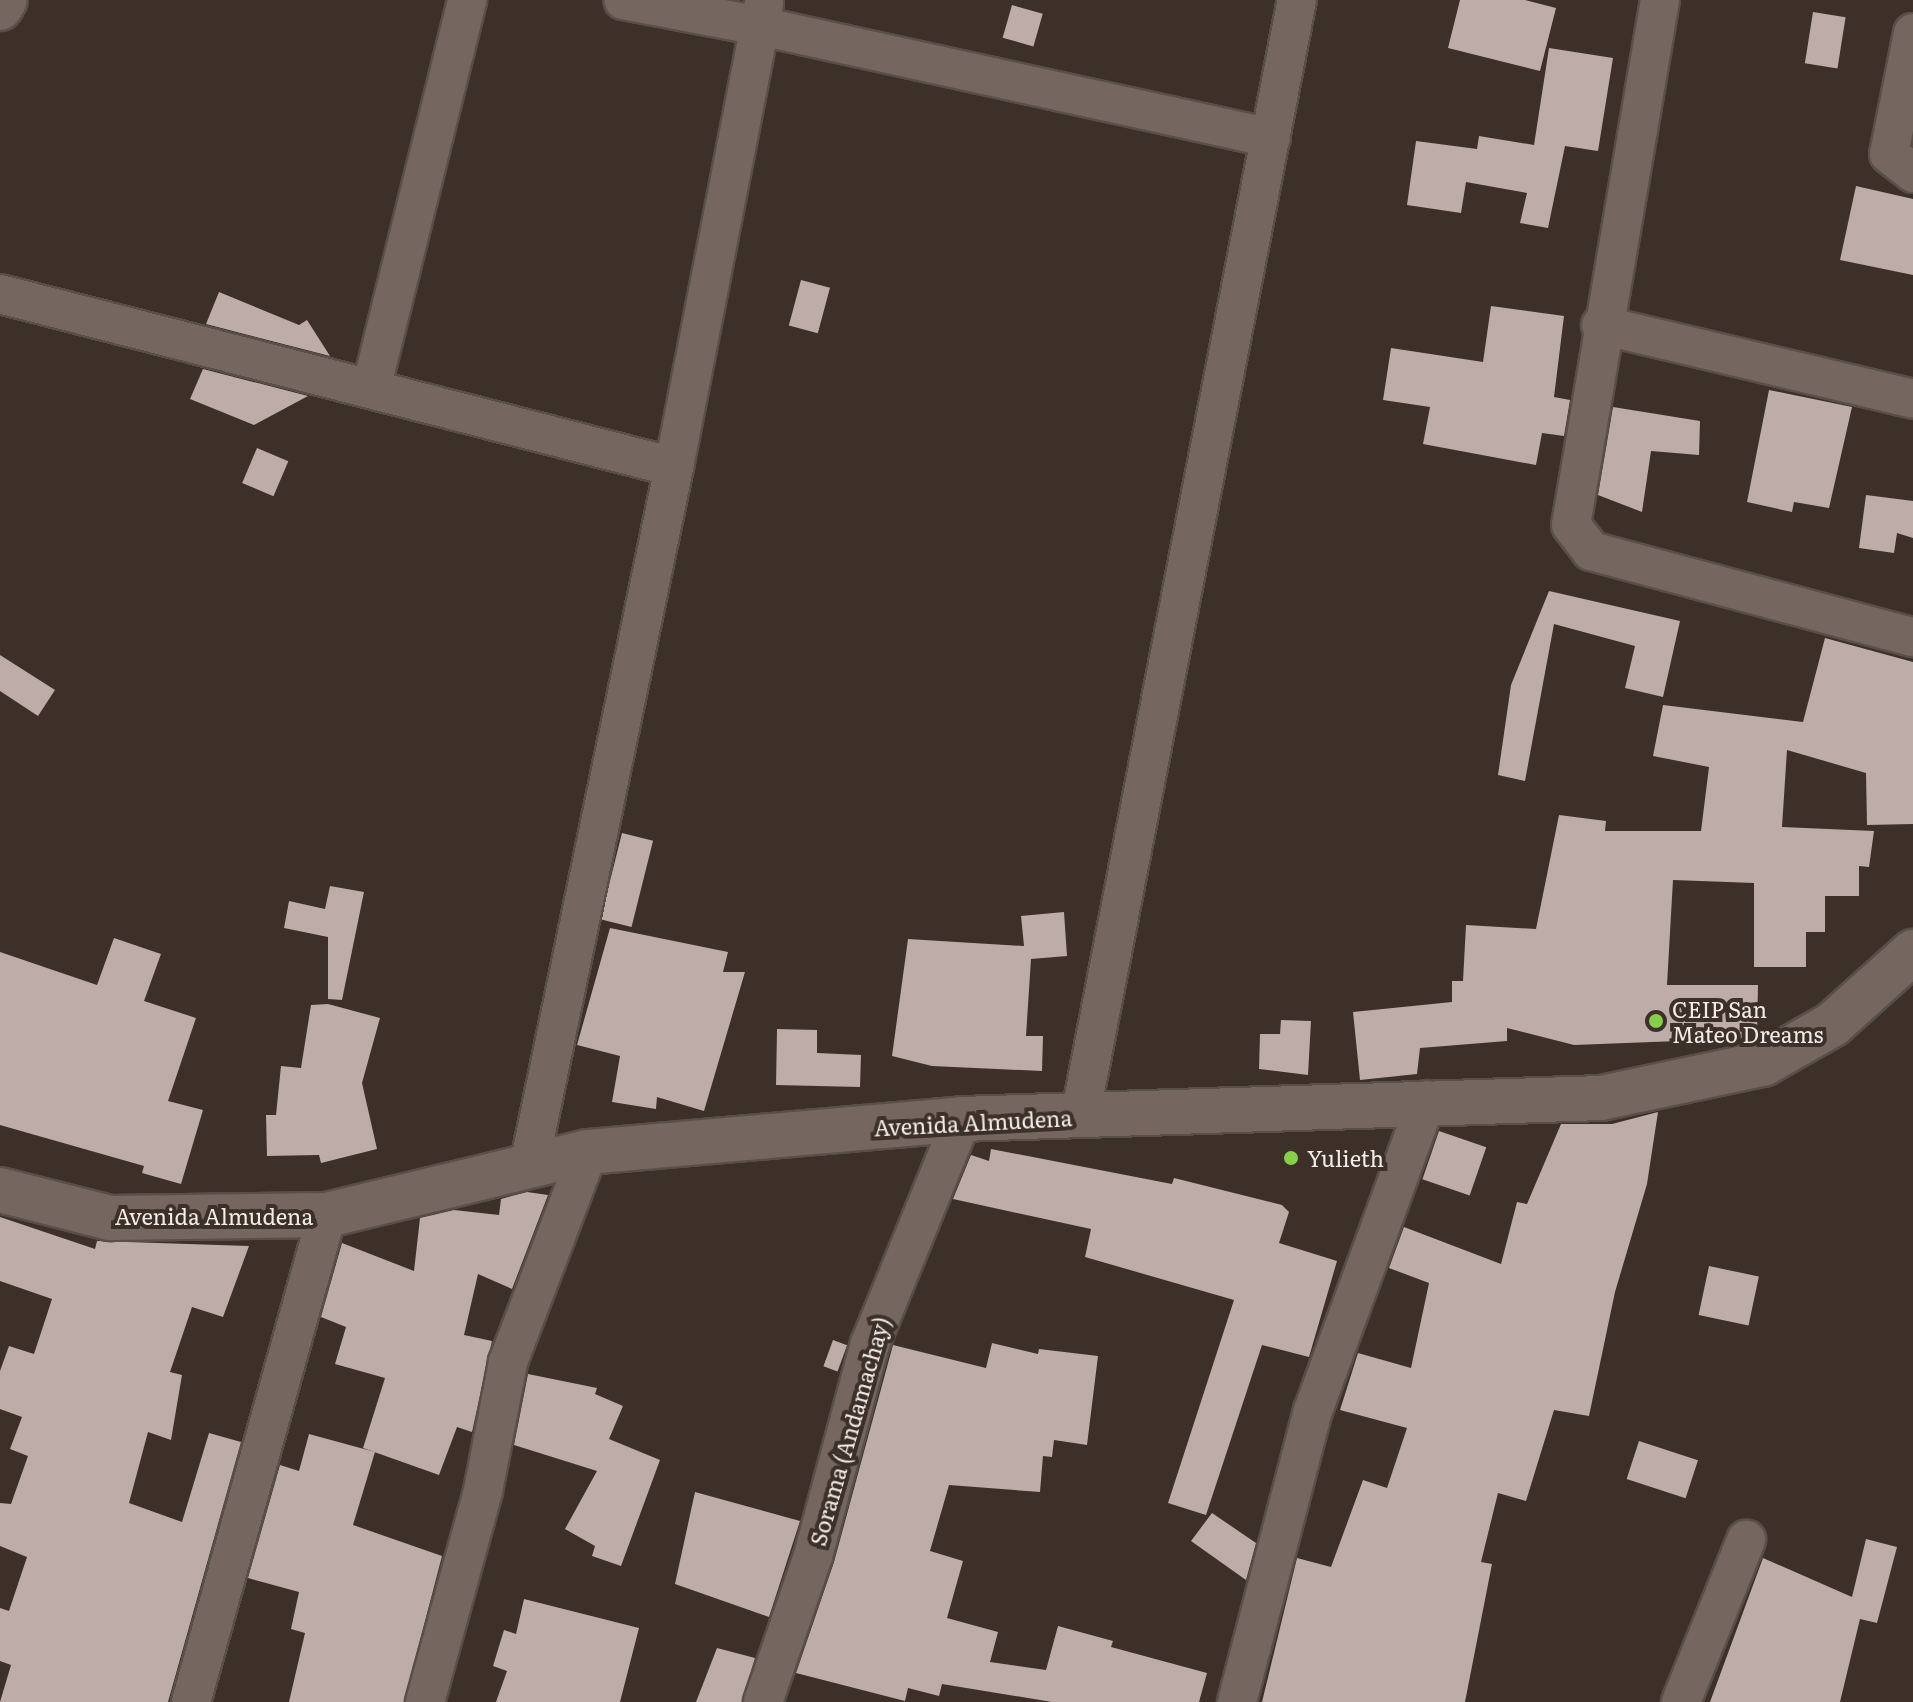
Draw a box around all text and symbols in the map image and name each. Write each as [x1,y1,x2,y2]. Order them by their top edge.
place label: CEIP San Mateo Dreams [1672,995,1823,1046]
marker: CEIP San Mateo Dreams [1647,1012,1665,1030]
street label: Avenida Almudena [873,1104,1073,1140]
place label: Yulieth [1307,1145,1384,1171]
marker: Yulieth [1282,1149,1300,1167]
street label: Avenida Almudena [115,1203,313,1229]
street label: Sorama (Andamachay) [804,1313,894,1549]

